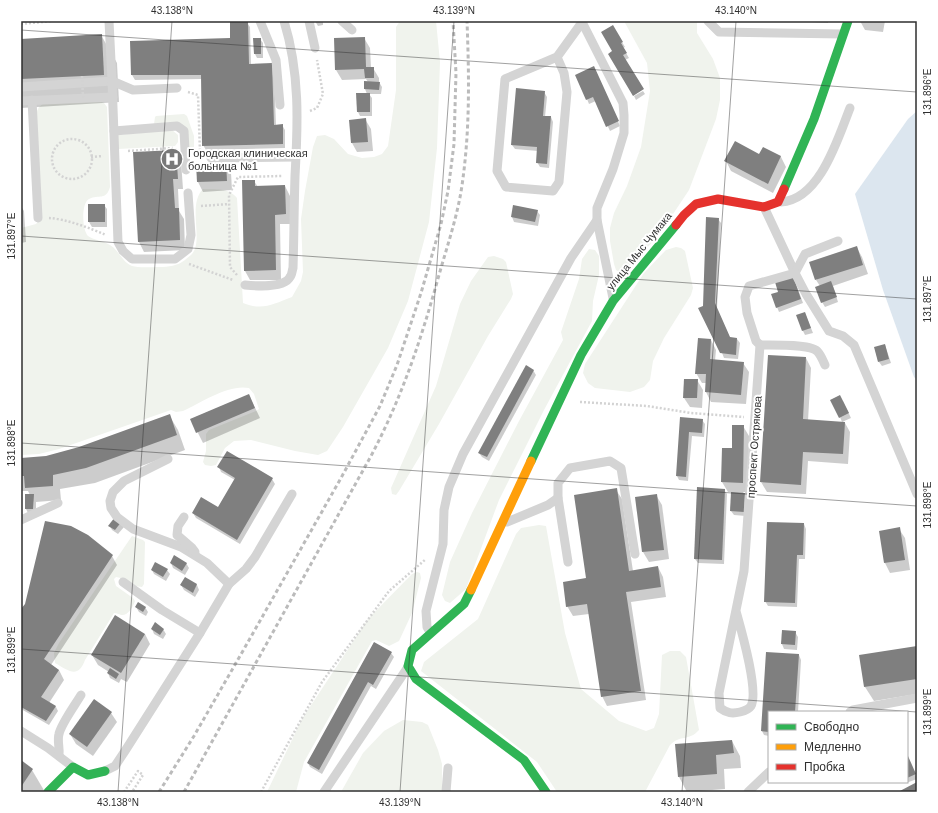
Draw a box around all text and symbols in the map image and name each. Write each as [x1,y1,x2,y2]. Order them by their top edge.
text: 43.138°N [151,5,193,16]
text: 43.139°N [433,5,475,16]
text: 43.140°N [715,5,757,16]
text: 131.896°E [922,68,933,115]
hospital icon: Городская клиническая больница №1 [159,146,185,172]
place label: Городская клиническая больница №1 [188,147,308,172]
street label: улица Мыс Чумака [604,209,675,292]
text: 131.897°E [6,212,17,259]
text: 131.897°E [922,275,933,322]
street label: проспект Острякова [744,394,764,499]
text: 131.898°E [6,419,17,466]
text: 131.898°E [922,481,933,528]
text: 131.899°E [6,626,17,673]
text: 131.899°E [922,688,933,735]
legend [768,711,908,783]
text: Свободно [804,720,859,734]
text: Медленно [804,740,861,754]
text: Пробка [804,760,845,774]
text: 43.138°N [97,797,139,808]
text: 43.139°N [379,797,421,808]
text: 43.140°N [661,797,703,808]

